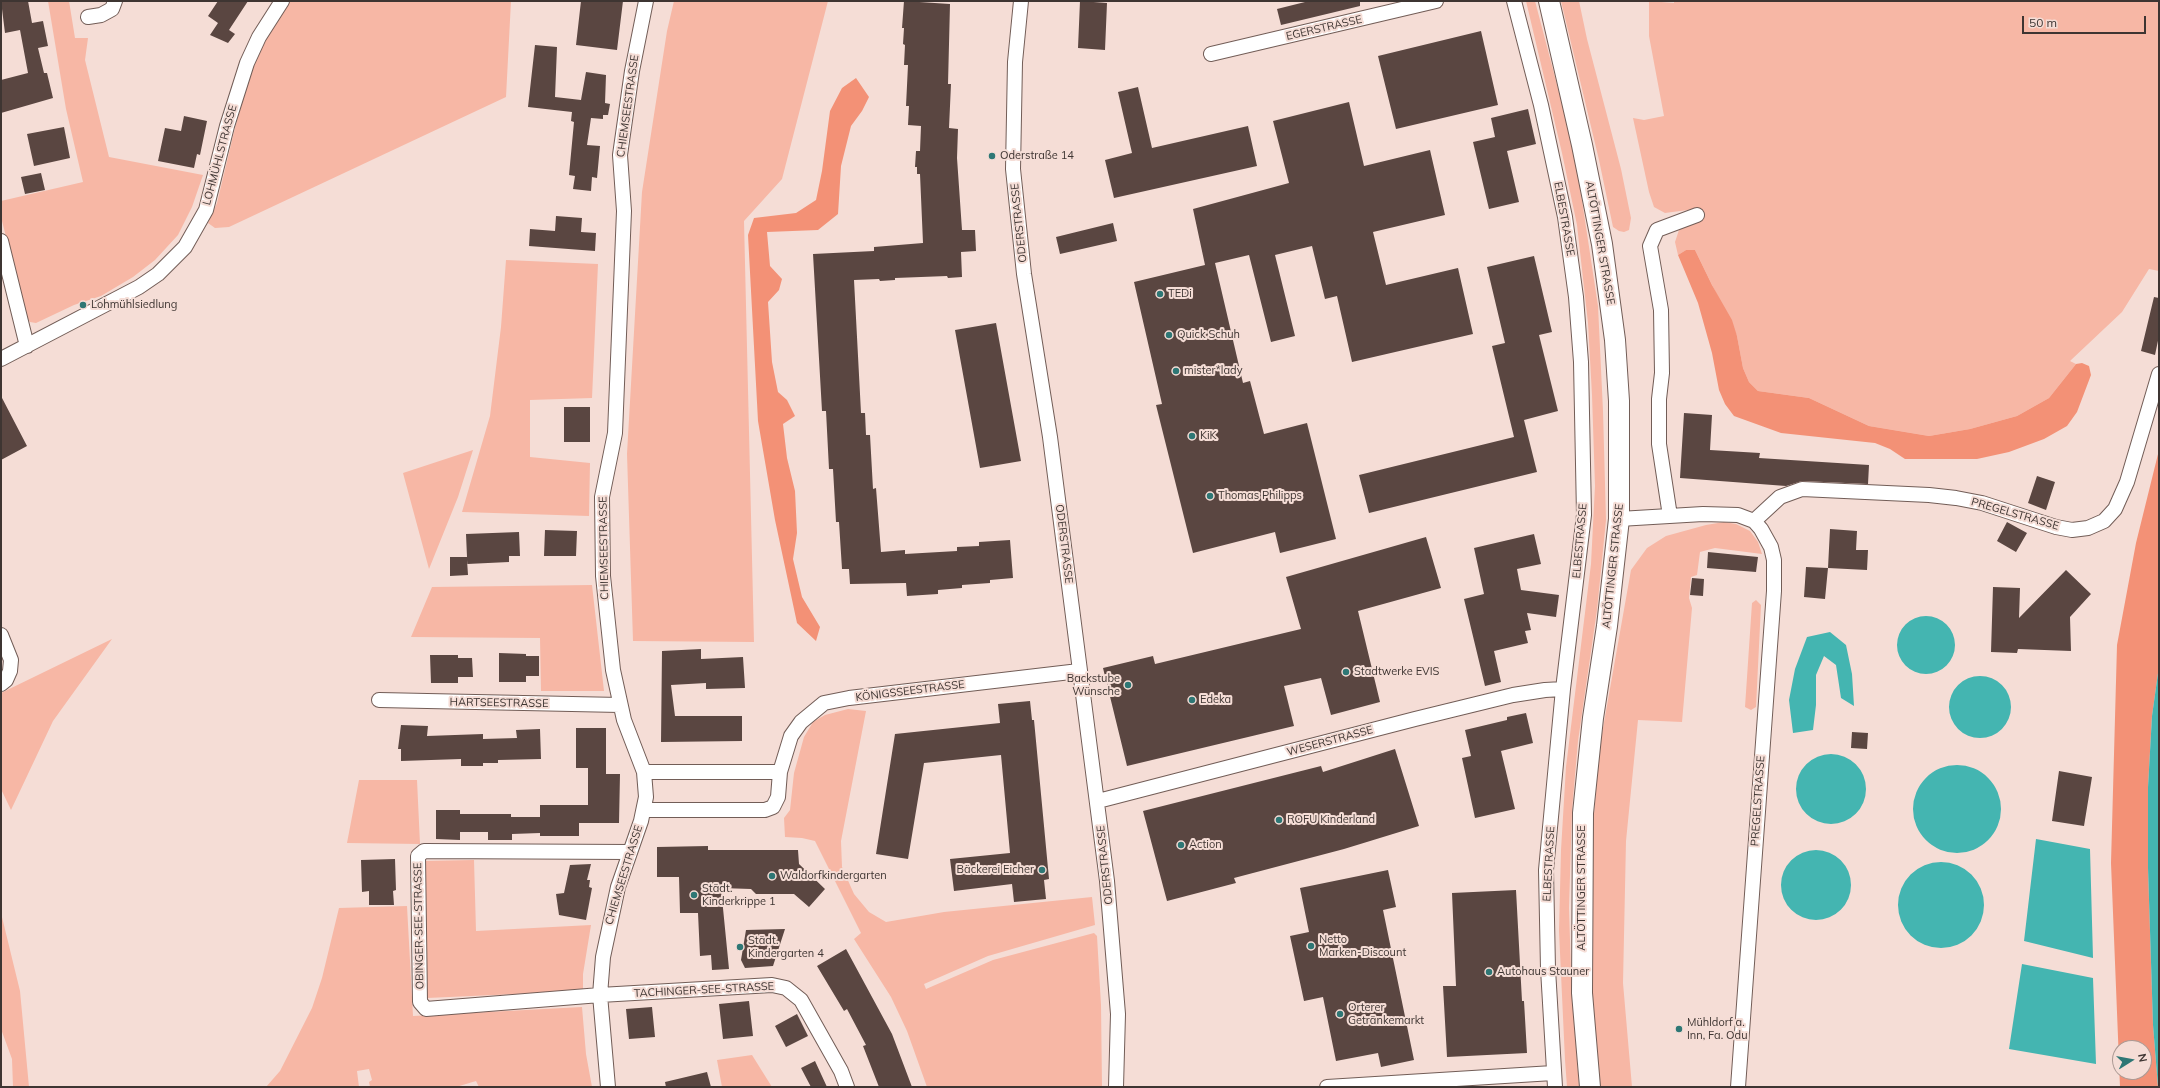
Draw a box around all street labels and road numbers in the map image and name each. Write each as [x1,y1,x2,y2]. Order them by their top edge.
street label: EGERSTRASSE [1285,13,1363,43]
street label: CHIEMSEESTRASSE [614,54,642,158]
street label: LOHMÜHLSTRASSE [200,103,240,207]
street label: ALTÖTTINGER STRASSE [1583,180,1617,306]
street label: ELBESTRASSE [1551,181,1577,257]
street label: ODERSTRASSE [1008,183,1030,263]
street label: PREGELSTRASSE [1970,495,2060,533]
street label: CHIEMSEESTRASSE [596,496,612,600]
street label: ELBESTRASSE [1570,503,1590,579]
street label: ALTÖTTINGER STRASSE [1600,503,1626,629]
street label: ODERSTRASSE [1053,504,1075,584]
street label: KÖNIGSSEESTRASSE [855,678,965,704]
street label: HARTSEESTRASSE [449,696,549,710]
street label: WESERSTRASSE [1286,723,1374,759]
street label: PREGELSTRASSE [1748,755,1768,847]
street label: CHIEMSEESTRASSE [603,824,645,926]
street label: ODERSTRASSE [1094,825,1116,905]
street label: ALTÖTTINGER STRASSE [1575,825,1589,951]
street label: ELBESTRASSE [1540,826,1558,902]
street label: OBINGER-SEE-STRASSE [411,863,427,989]
street label: TACHINGER-SEE-STRASSE [634,980,774,1000]

